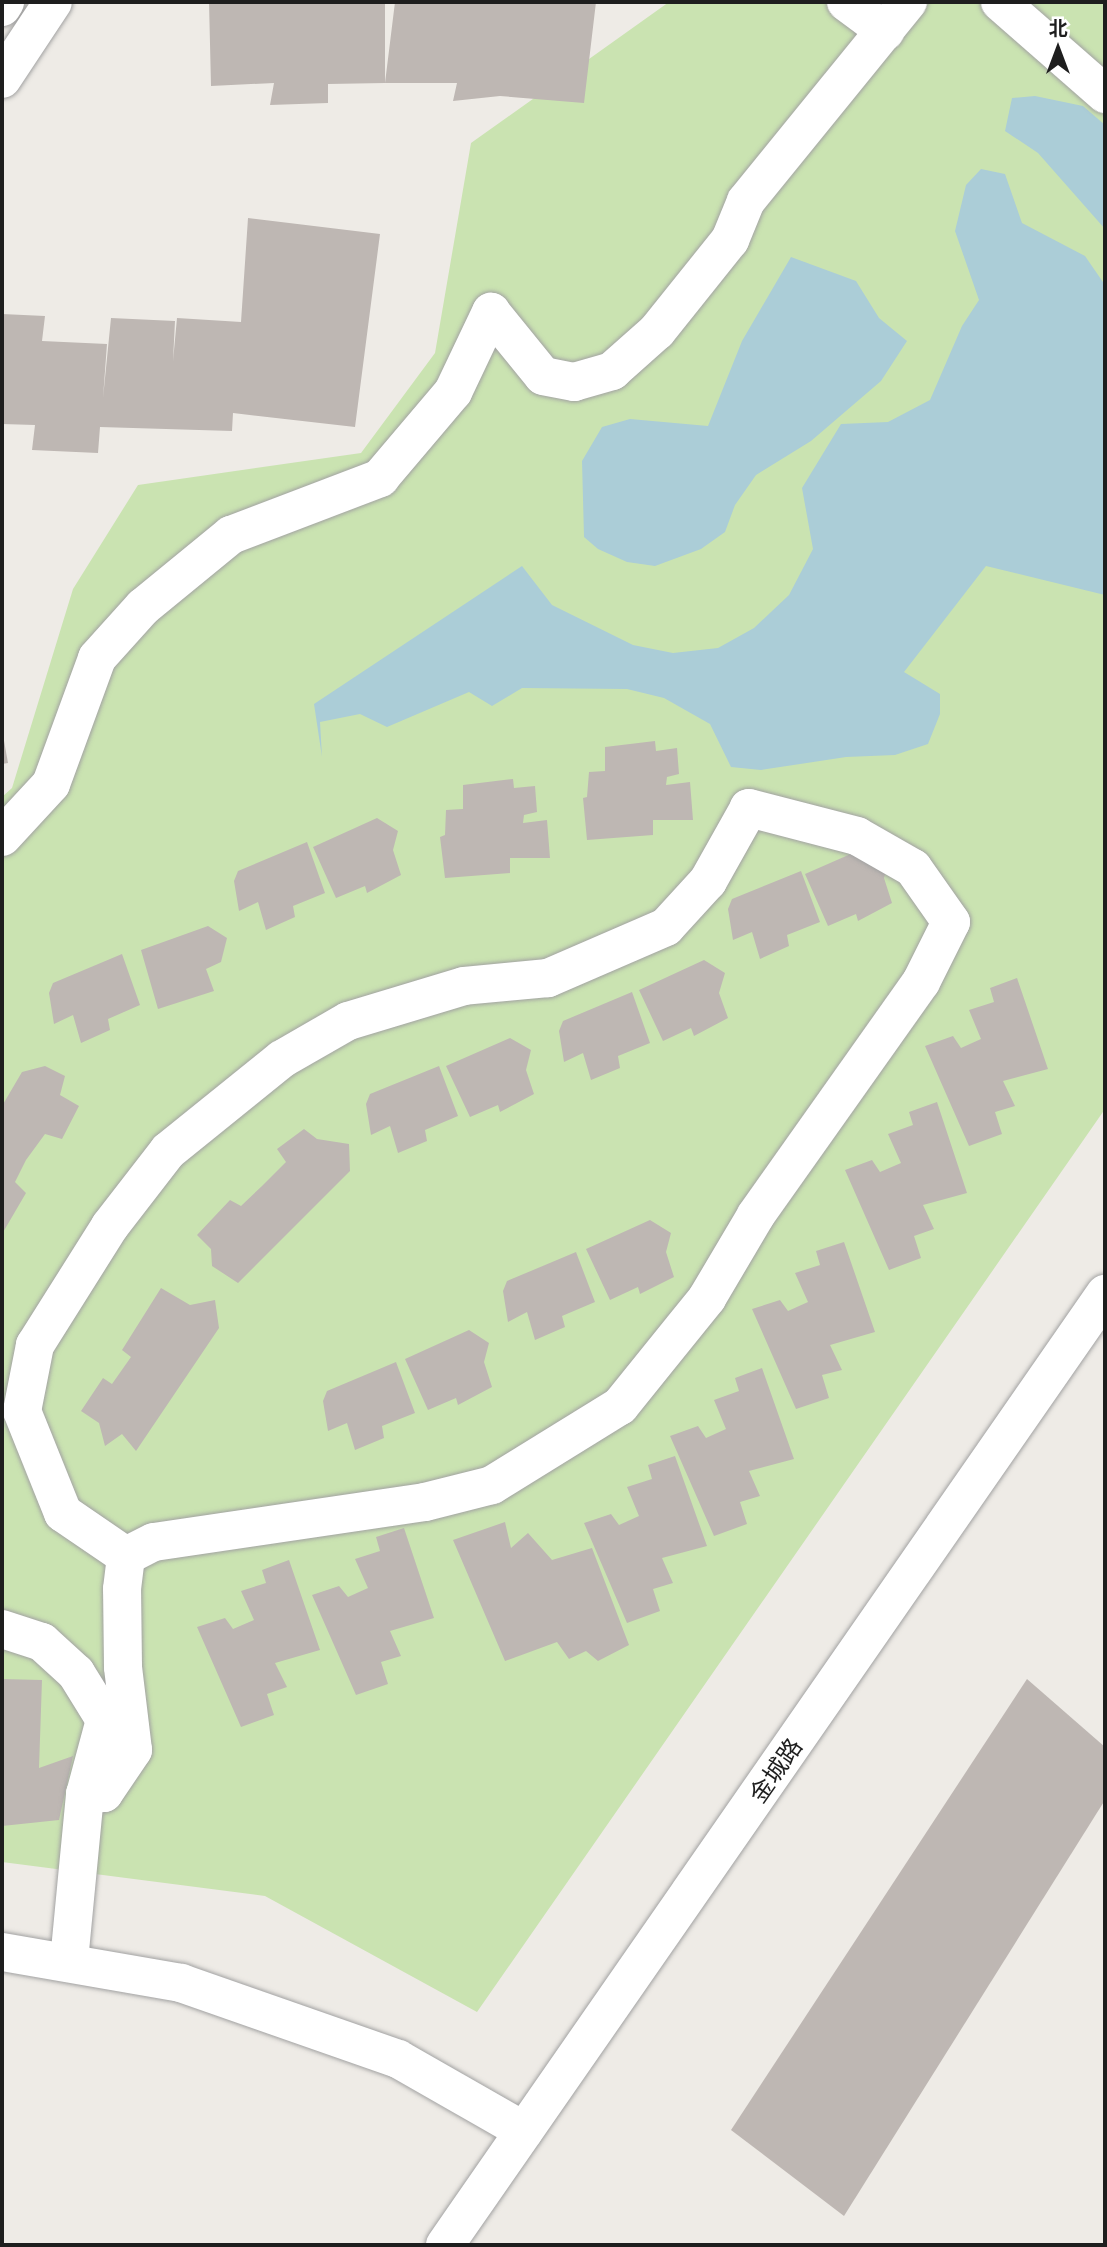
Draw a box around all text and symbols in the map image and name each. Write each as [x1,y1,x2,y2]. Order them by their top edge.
north arrow [1023,14,1093,84]
text: 北 [1048,16,1068,39]
street label: 金城路 [743,1732,807,1808]

